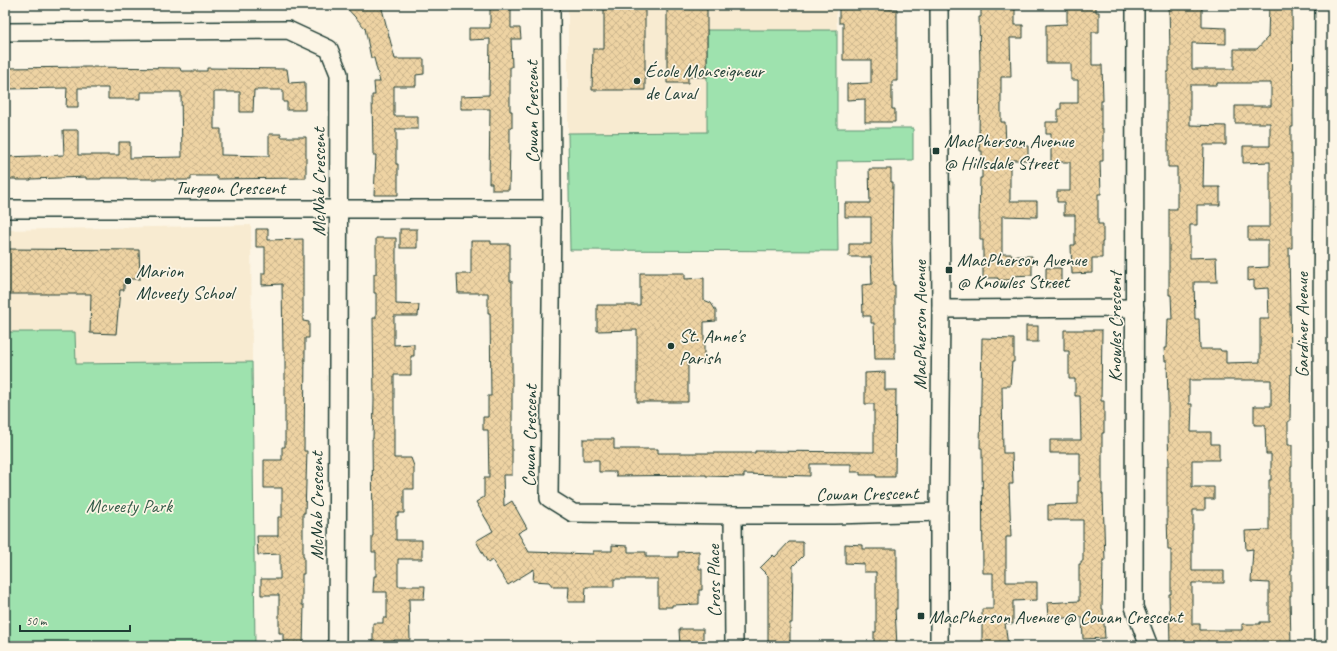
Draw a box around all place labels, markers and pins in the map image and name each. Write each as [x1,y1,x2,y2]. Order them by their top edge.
place label: École Monseigneur de Laval [645,59,765,105]
marker: École Monseigneur de Laval [632,76,642,86]
place label: MacPherson Avenue @ Hillsdale Street [944,129,1075,175]
marker: MacPherson Avenue @ Hillsdale Street [931,146,941,156]
place label: MacPherson Avenue @ Knowles Street [957,248,1088,294]
place label: Marion Mcveety School [136,259,237,305]
marker: MacPherson Avenue @ Knowles Street [944,265,954,275]
marker: Marion Mcveety School [123,276,133,286]
place label: St. Anne's Parish [679,324,747,370]
marker: St. Anne's Parish [666,341,676,351]
place label: MacPherson Avenue @ Cowan Crescent [929,605,1184,629]
marker: MacPherson Avenue @ Cowan Crescent [916,611,926,621]

